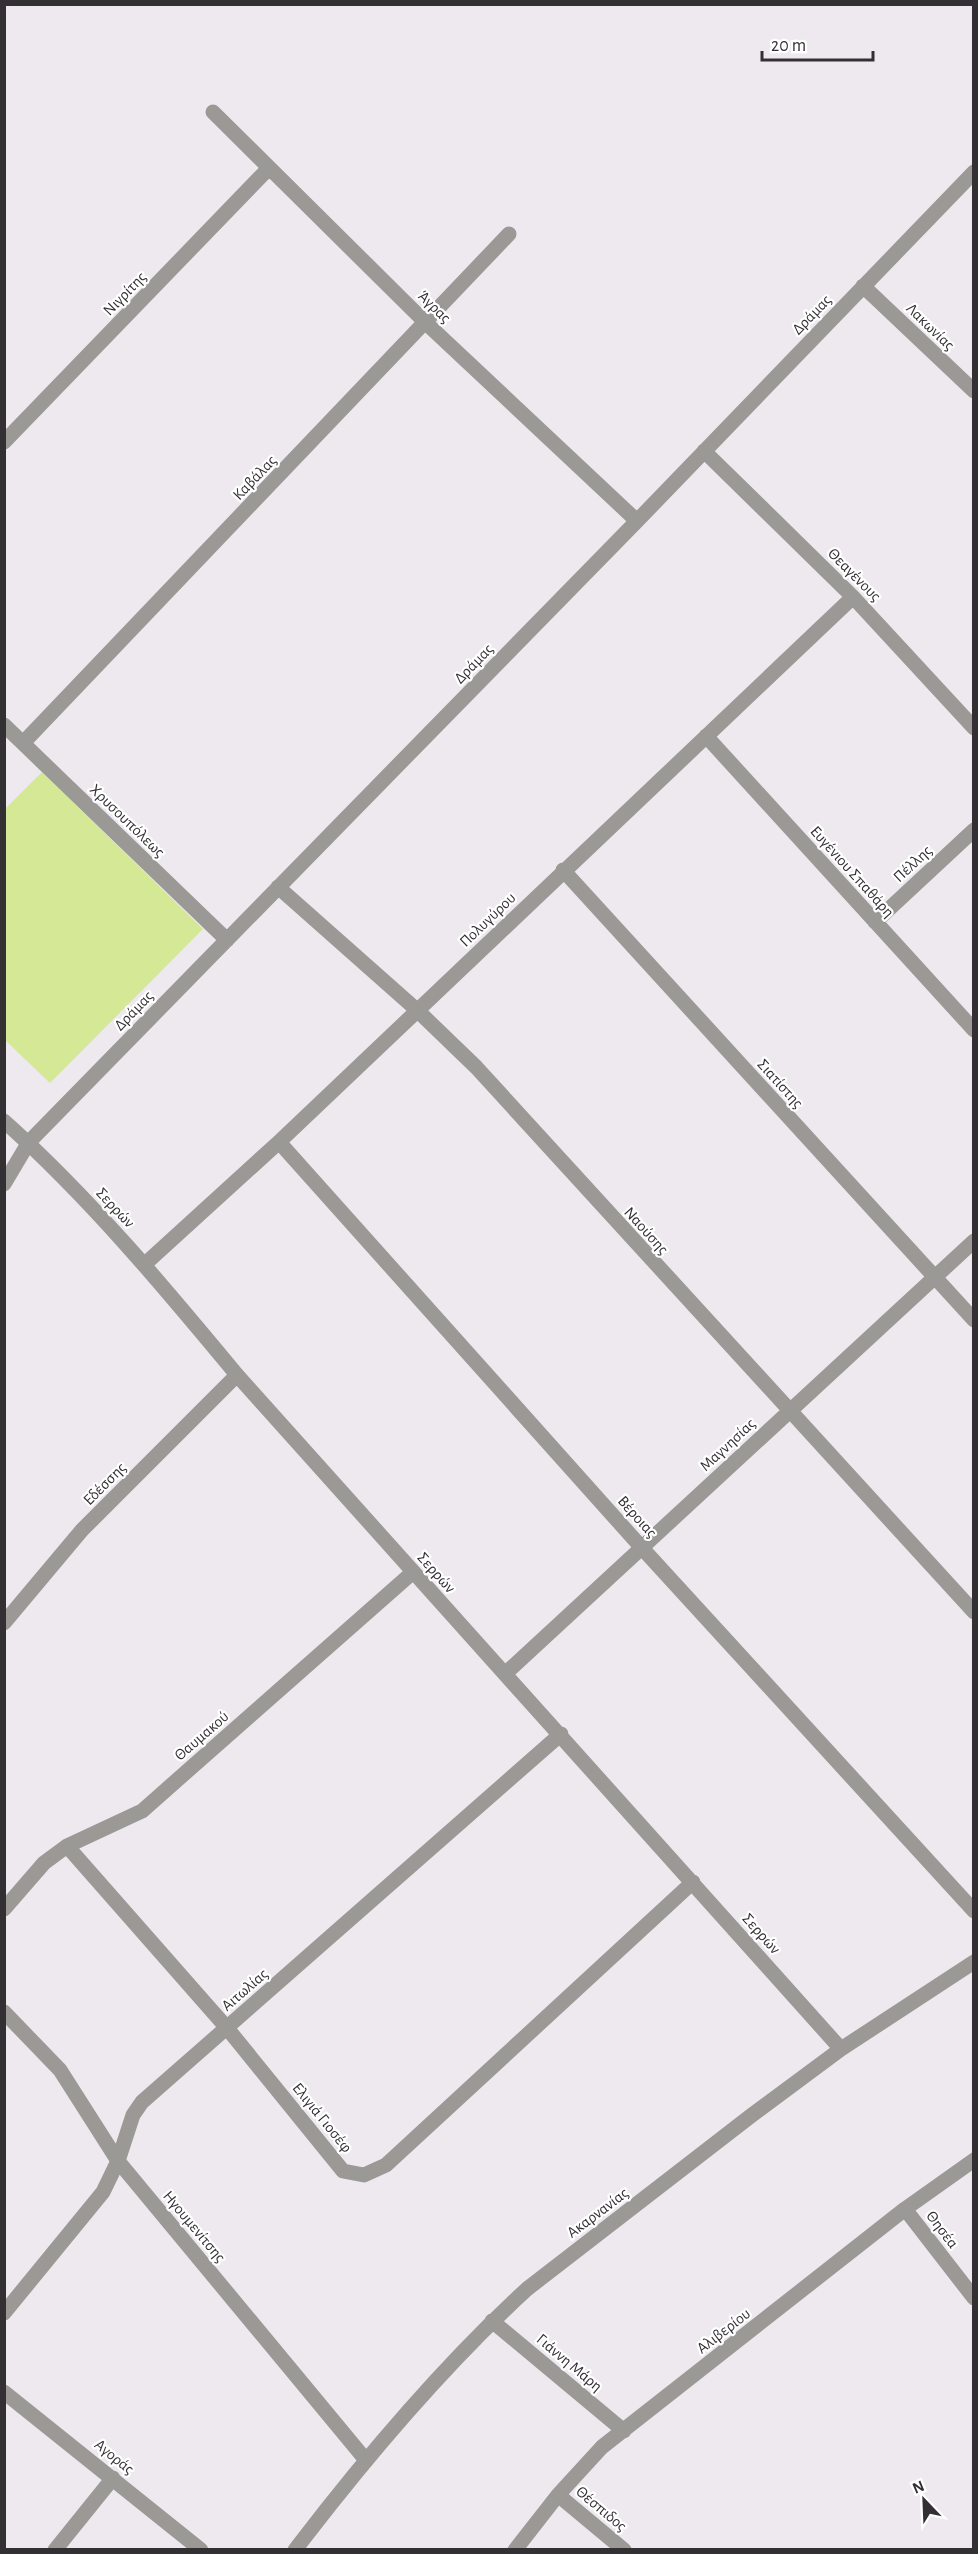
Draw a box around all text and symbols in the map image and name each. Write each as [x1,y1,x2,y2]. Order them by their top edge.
scale bar [762,24,873,62]
text: 20 m [771,37,806,55]
street label: Νιγρίτης [100,269,150,319]
street label: Άγρας [414,287,454,327]
street label: Δράμας [789,292,835,338]
street label: Λακωνίας [902,300,957,354]
street label: Καβάλας [230,452,280,504]
street label: Θεαγένους [824,545,884,605]
street label: Δράμας [451,641,497,687]
street label: Χρυσουπόλεως [86,781,168,861]
street label: Ευγένιου Σπαθάρη [807,823,897,920]
street label: Πέλλης [890,842,936,886]
street label: Πολυγύρου [457,889,519,950]
street label: Δράμας [111,988,157,1034]
street label: Σιατίστης [754,1056,806,1112]
street label: Σερρών [93,1185,138,1231]
street label: Ναούσης [620,1204,671,1258]
street label: Μαγνησίας [697,1415,759,1475]
street label: Εδέσσης [80,1459,130,1509]
street label: Βέροιας [614,1493,660,1541]
street label: Σερρών [414,1549,459,1596]
street label: Θαυμακού [172,1708,232,1763]
street label: Σερρών [739,1910,784,1957]
street label: Αιτωλίας [218,1966,271,2015]
street label: Ελιγιά Γιοσέφ [289,2080,355,2155]
street label: Ακαρνανίας [564,2185,632,2242]
street label: Ηγουμενίτσης [159,2188,228,2266]
street label: Θησέα [923,2208,961,2251]
street label: Αλιβερίου [694,2305,753,2357]
street label: Γιάννη Μάρη [534,2331,605,2395]
street label: Αγοράς [91,2436,137,2478]
north arrow [894,2470,954,2530]
text: N [910,2478,927,2497]
street label: Θέσπιδος [572,2483,630,2535]

